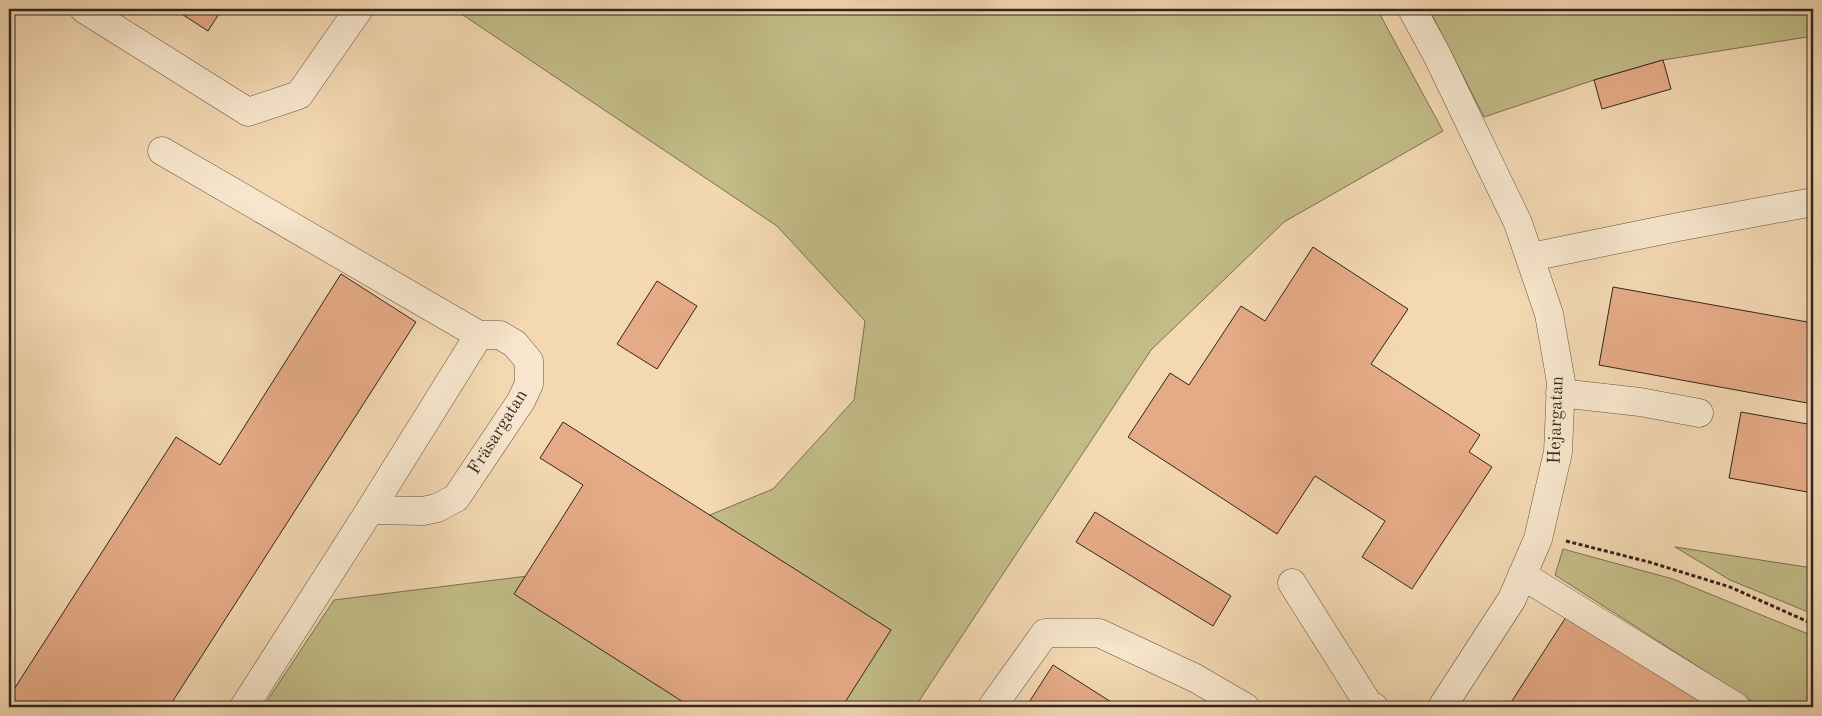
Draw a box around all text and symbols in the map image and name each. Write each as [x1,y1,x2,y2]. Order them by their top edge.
street label: Hejargatan [1545,375,1567,464]
street label: Fräsargatan [465,386,531,478]

